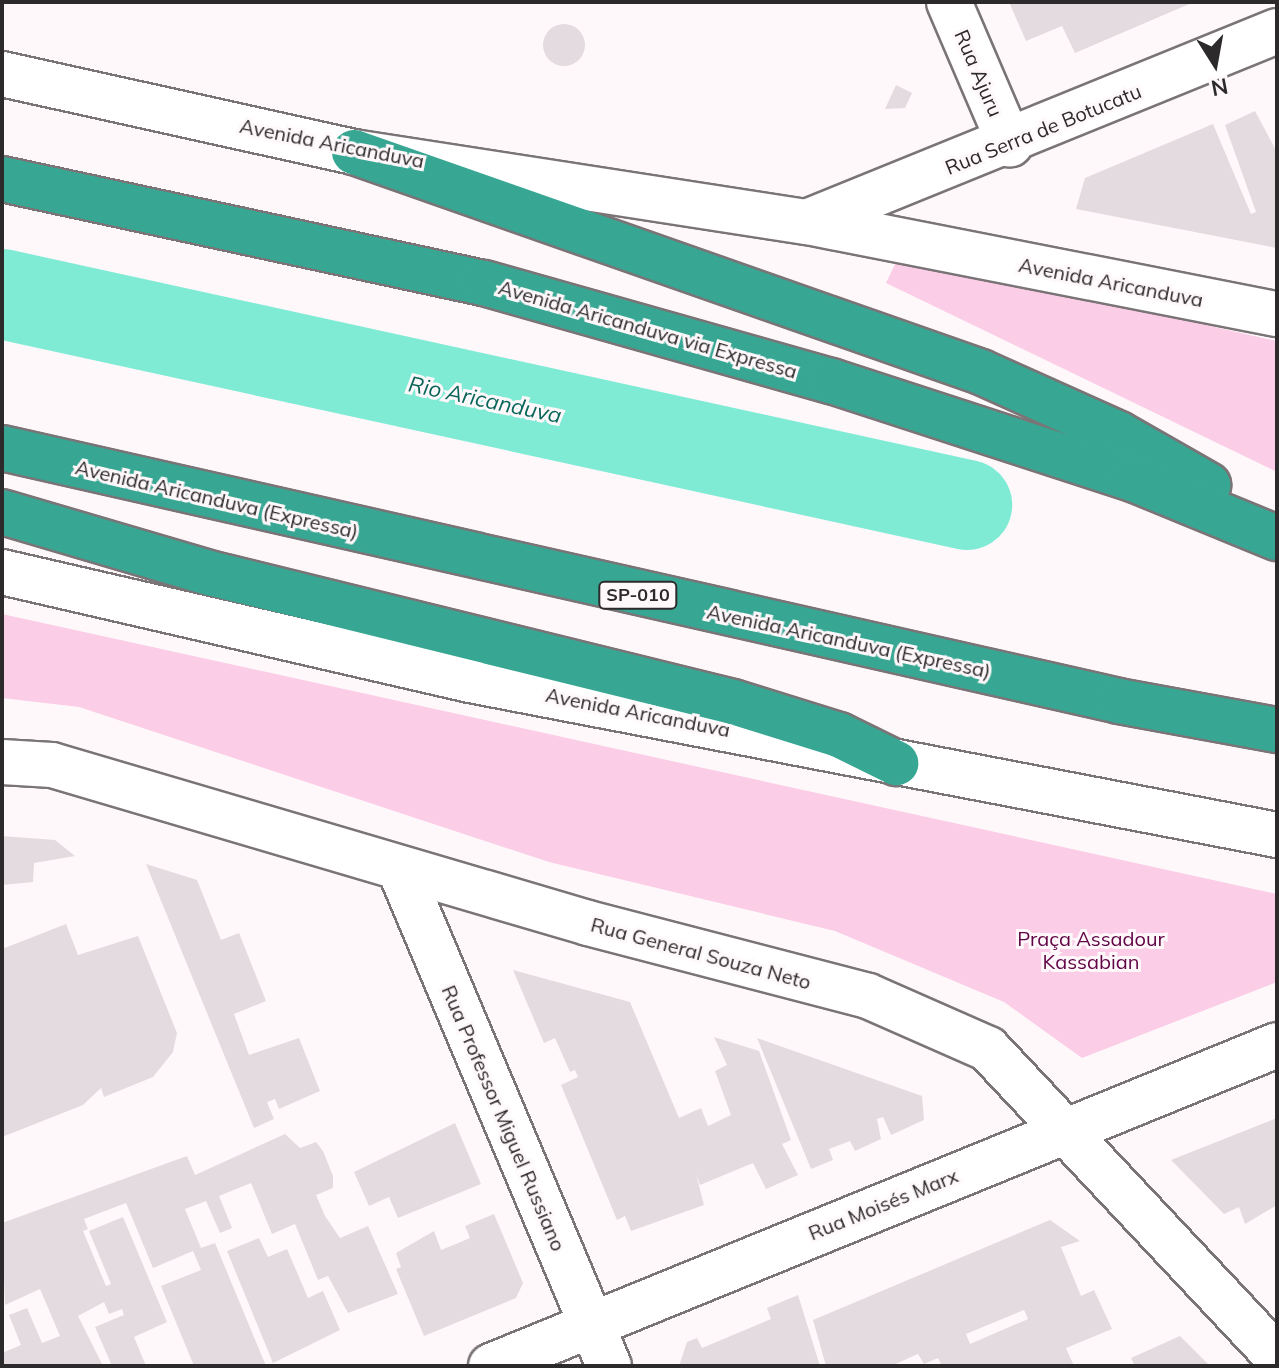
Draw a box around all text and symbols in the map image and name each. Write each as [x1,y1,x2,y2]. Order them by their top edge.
north arrow [1175,24,1255,104]
street label: Rua Ajuru [950,26,1008,120]
text: N [1209,72,1230,103]
street label: Rua Serra de Botucatu [941,79,1145,179]
street label: Avenida Aricanduva [238,113,426,173]
street label: Avenida Aricanduva [1017,252,1205,312]
street label: Avenida Aricanduva via Expressa [496,275,800,383]
water label: Rio Aricanduva [406,371,564,429]
street label: Avenida Aricanduva (Expressa) [73,455,361,543]
road number: SP-010 [598,581,678,609]
street label: Avenida Aricanduva (Expressa) [705,599,993,683]
street label: Avenida Aricanduva [544,682,732,742]
street label: Rua General Souza Neto [588,912,814,994]
park label: Praça Assadour Kassabian [1017,926,1165,973]
street label: Rua Professor Miguel Russiano [437,981,571,1255]
street label: Rua Moisés Marx [805,1163,961,1245]

